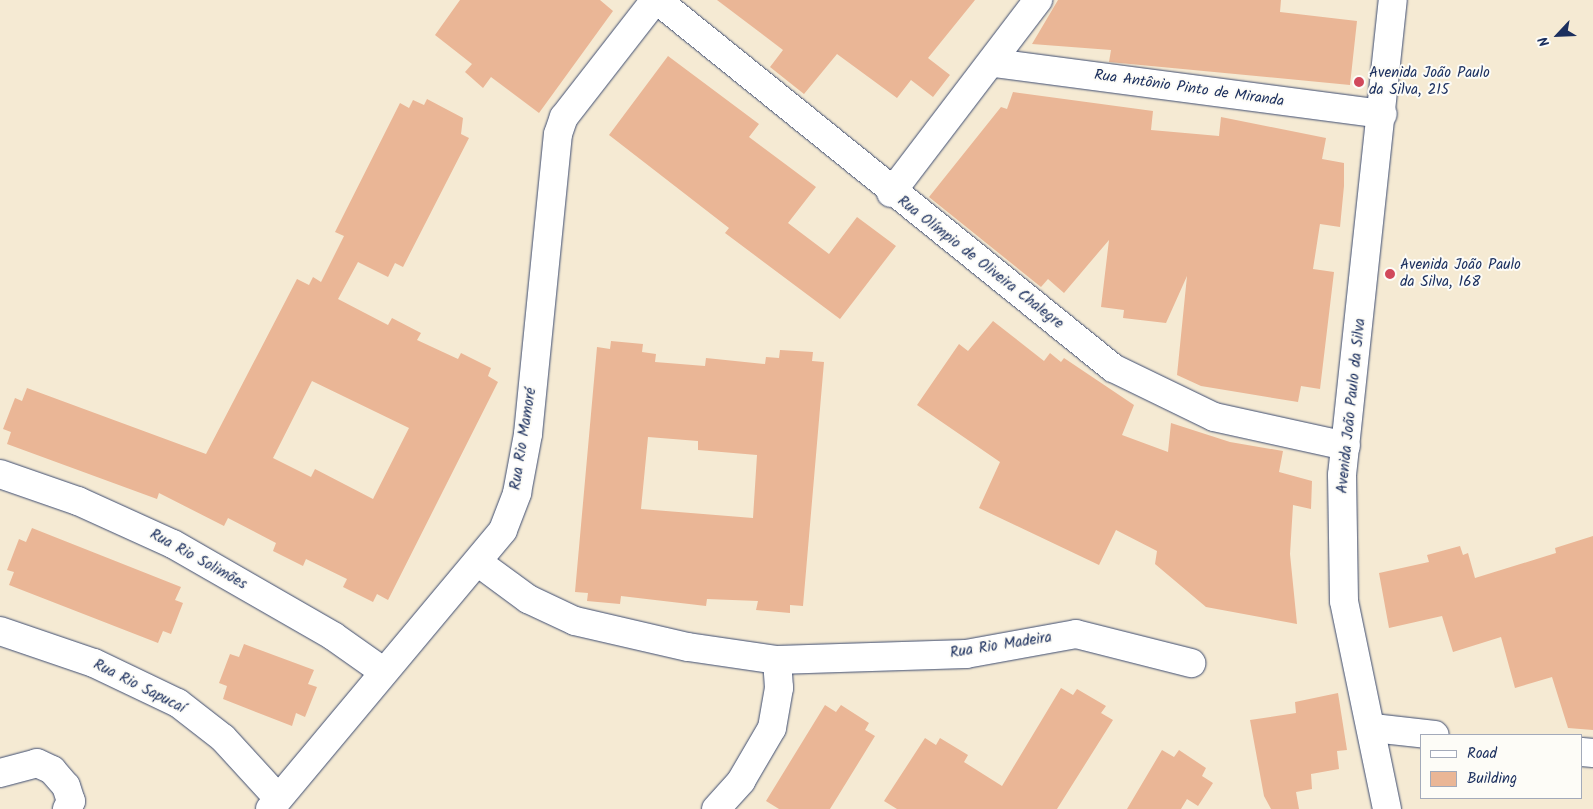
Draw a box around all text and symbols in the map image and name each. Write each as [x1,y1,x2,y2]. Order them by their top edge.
north arrow [1533,10,1583,60]
text: N [1533,33,1556,50]
place label: Avenida João Paulo da Silva, 215 [1369,64,1490,99]
street label: Rua Antônio Pinto de Miranda [1093,67,1285,111]
marker: Avenida João Paulo da Silva, 215 [1353,76,1365,88]
street label: Rua Olímpio de Oliveira Chalegre [893,193,1067,333]
place label: Avenida João Paulo da Silva, 168 [1400,256,1521,291]
marker: Avenida João Paulo da Silva, 168 [1384,268,1396,280]
street label: Avenida João Paulo da Silva [1334,318,1370,494]
street label: Rua Rio Mamoré [507,387,541,491]
street label: Rua Rio Solimões [146,526,250,594]
street label: Rua Rio Madeira [949,629,1053,663]
street label: Rua Rio Sapucaí [90,656,188,718]
legend [1420,734,1583,799]
text: Road [1467,742,1497,766]
text: Building [1467,767,1517,791]

